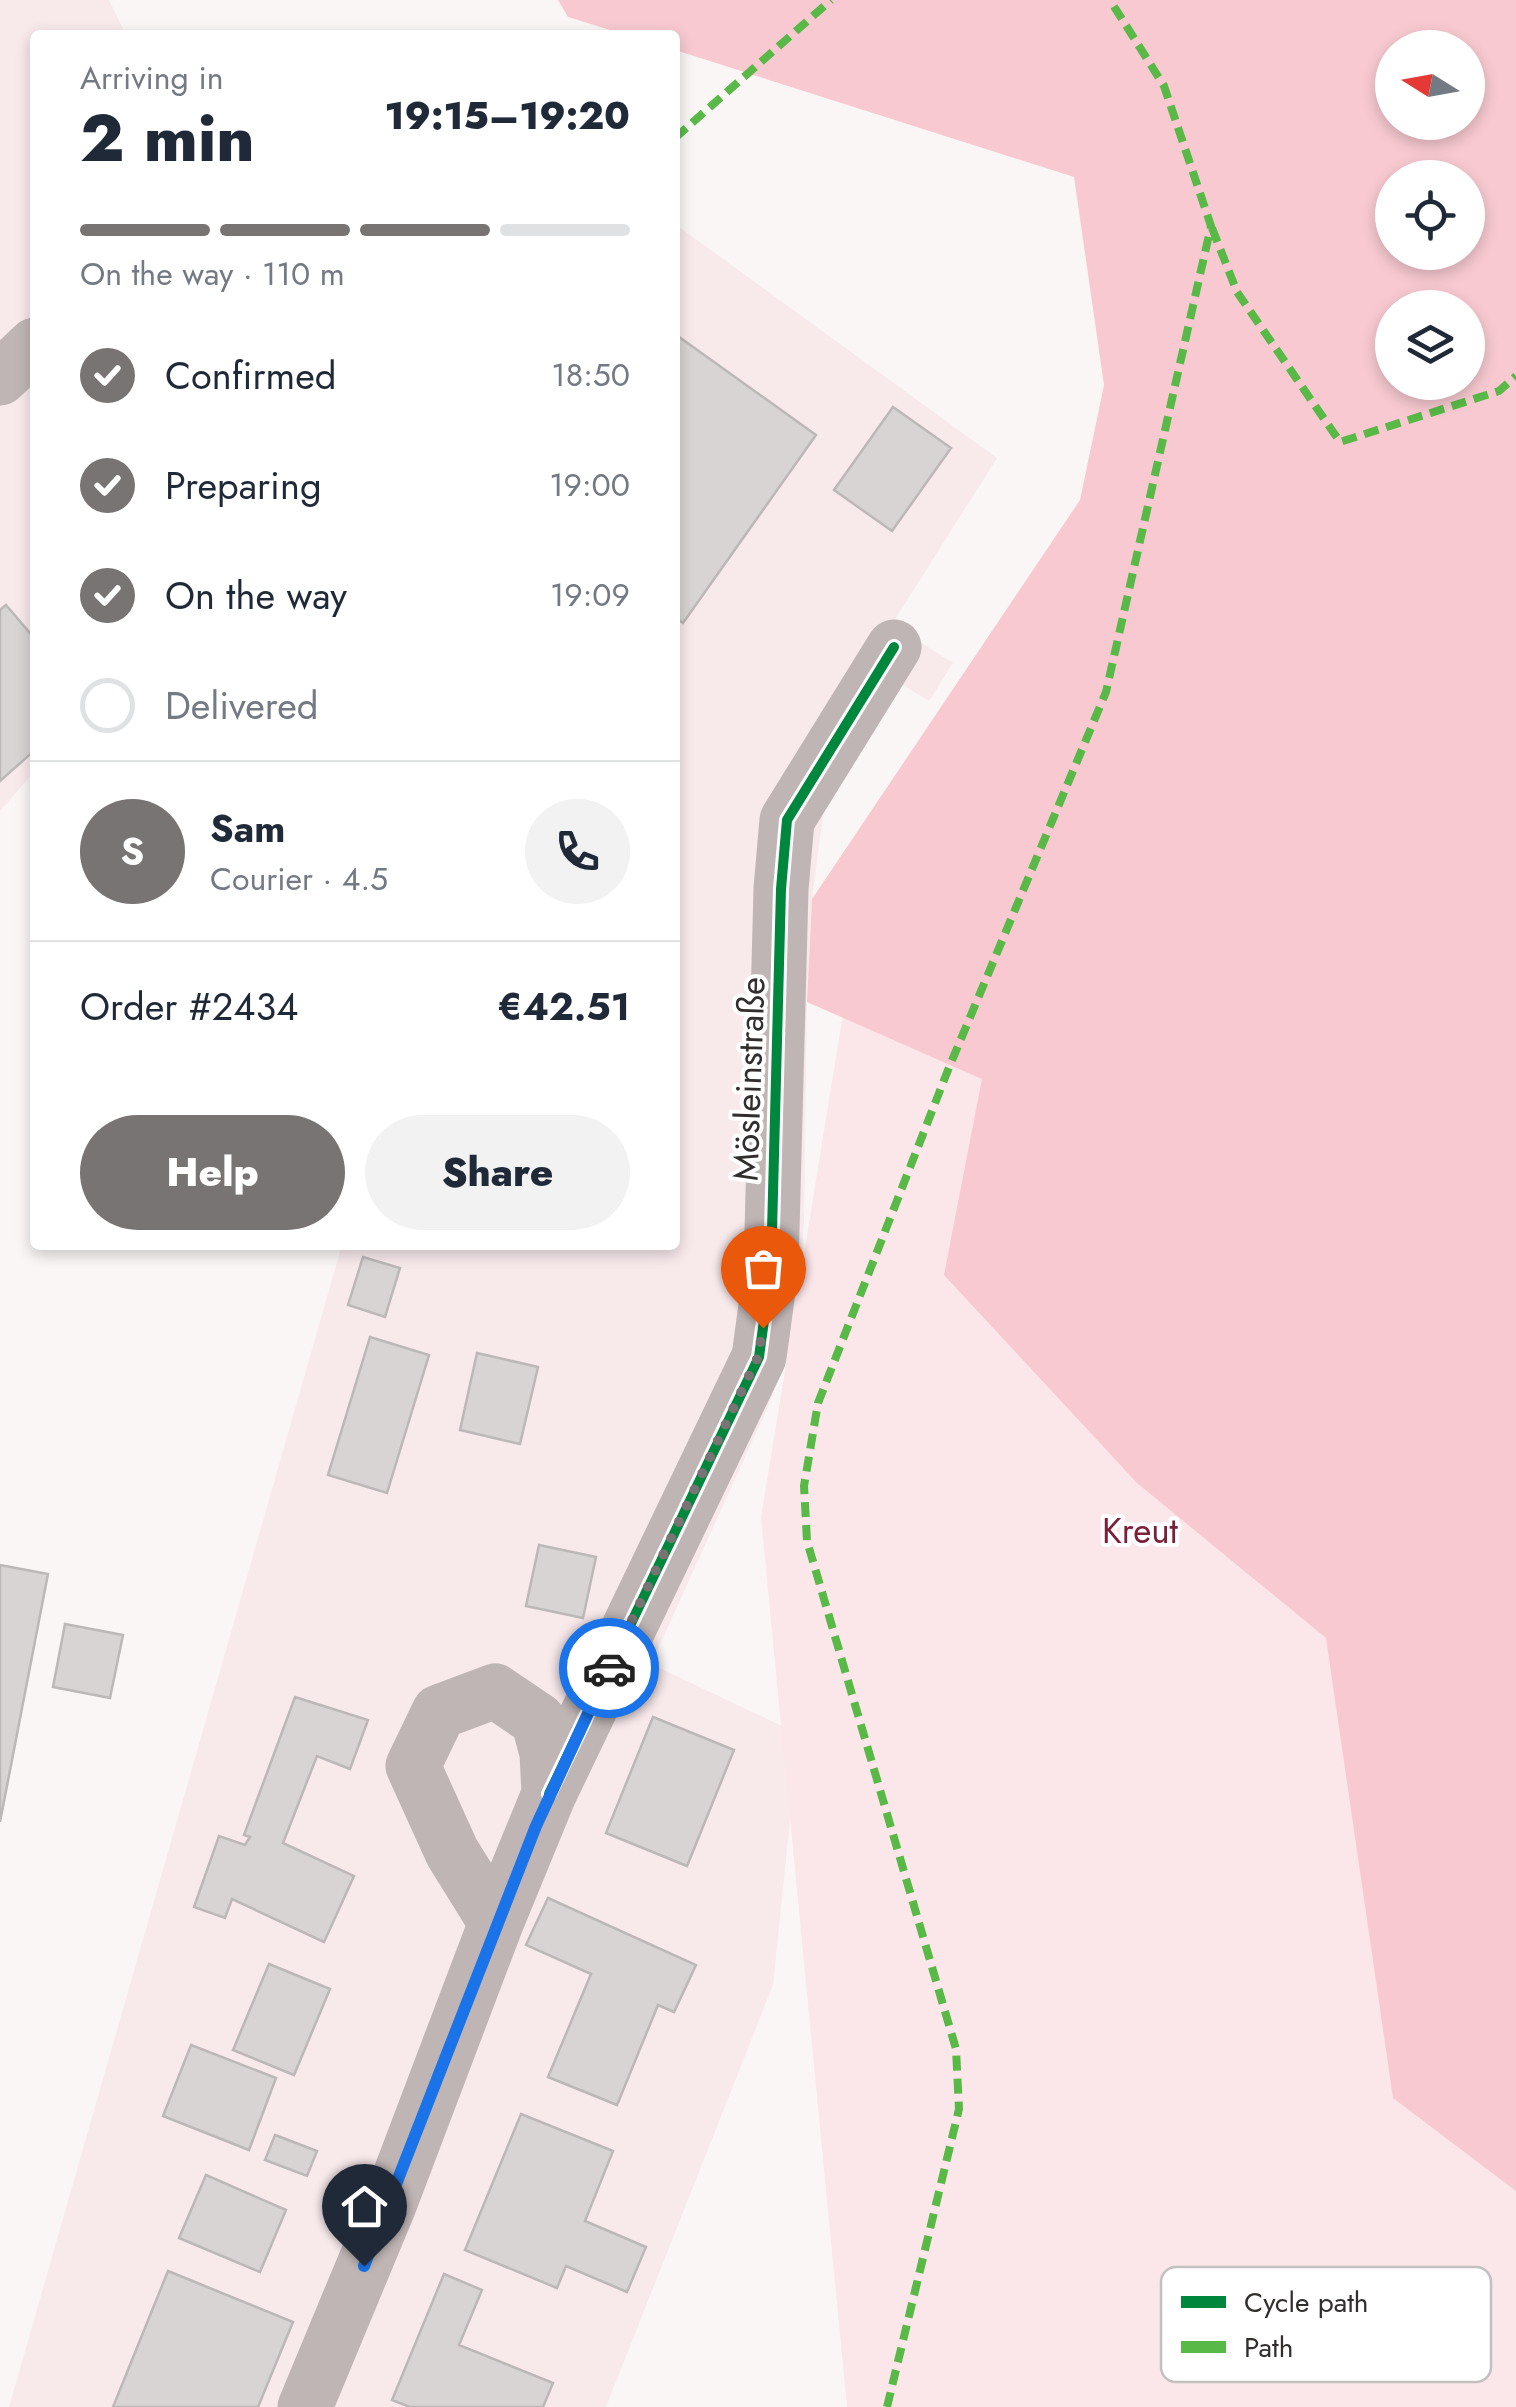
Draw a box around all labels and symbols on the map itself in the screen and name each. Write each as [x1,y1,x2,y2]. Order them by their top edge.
north arrow [1375,30,1485,140]
street label: Mösleinstraße [720,976,778,1182]
pin [721,1226,806,1329]
park label: Kreut [1102,1506,1179,1556]
courier [559,1618,659,1718]
pin [322,2164,407,2267]
legend [1161,2267,1491,2382]
text: Cycle path [1244,2282,1369,2323]
text: Path [1244,2327,1293,2368]

